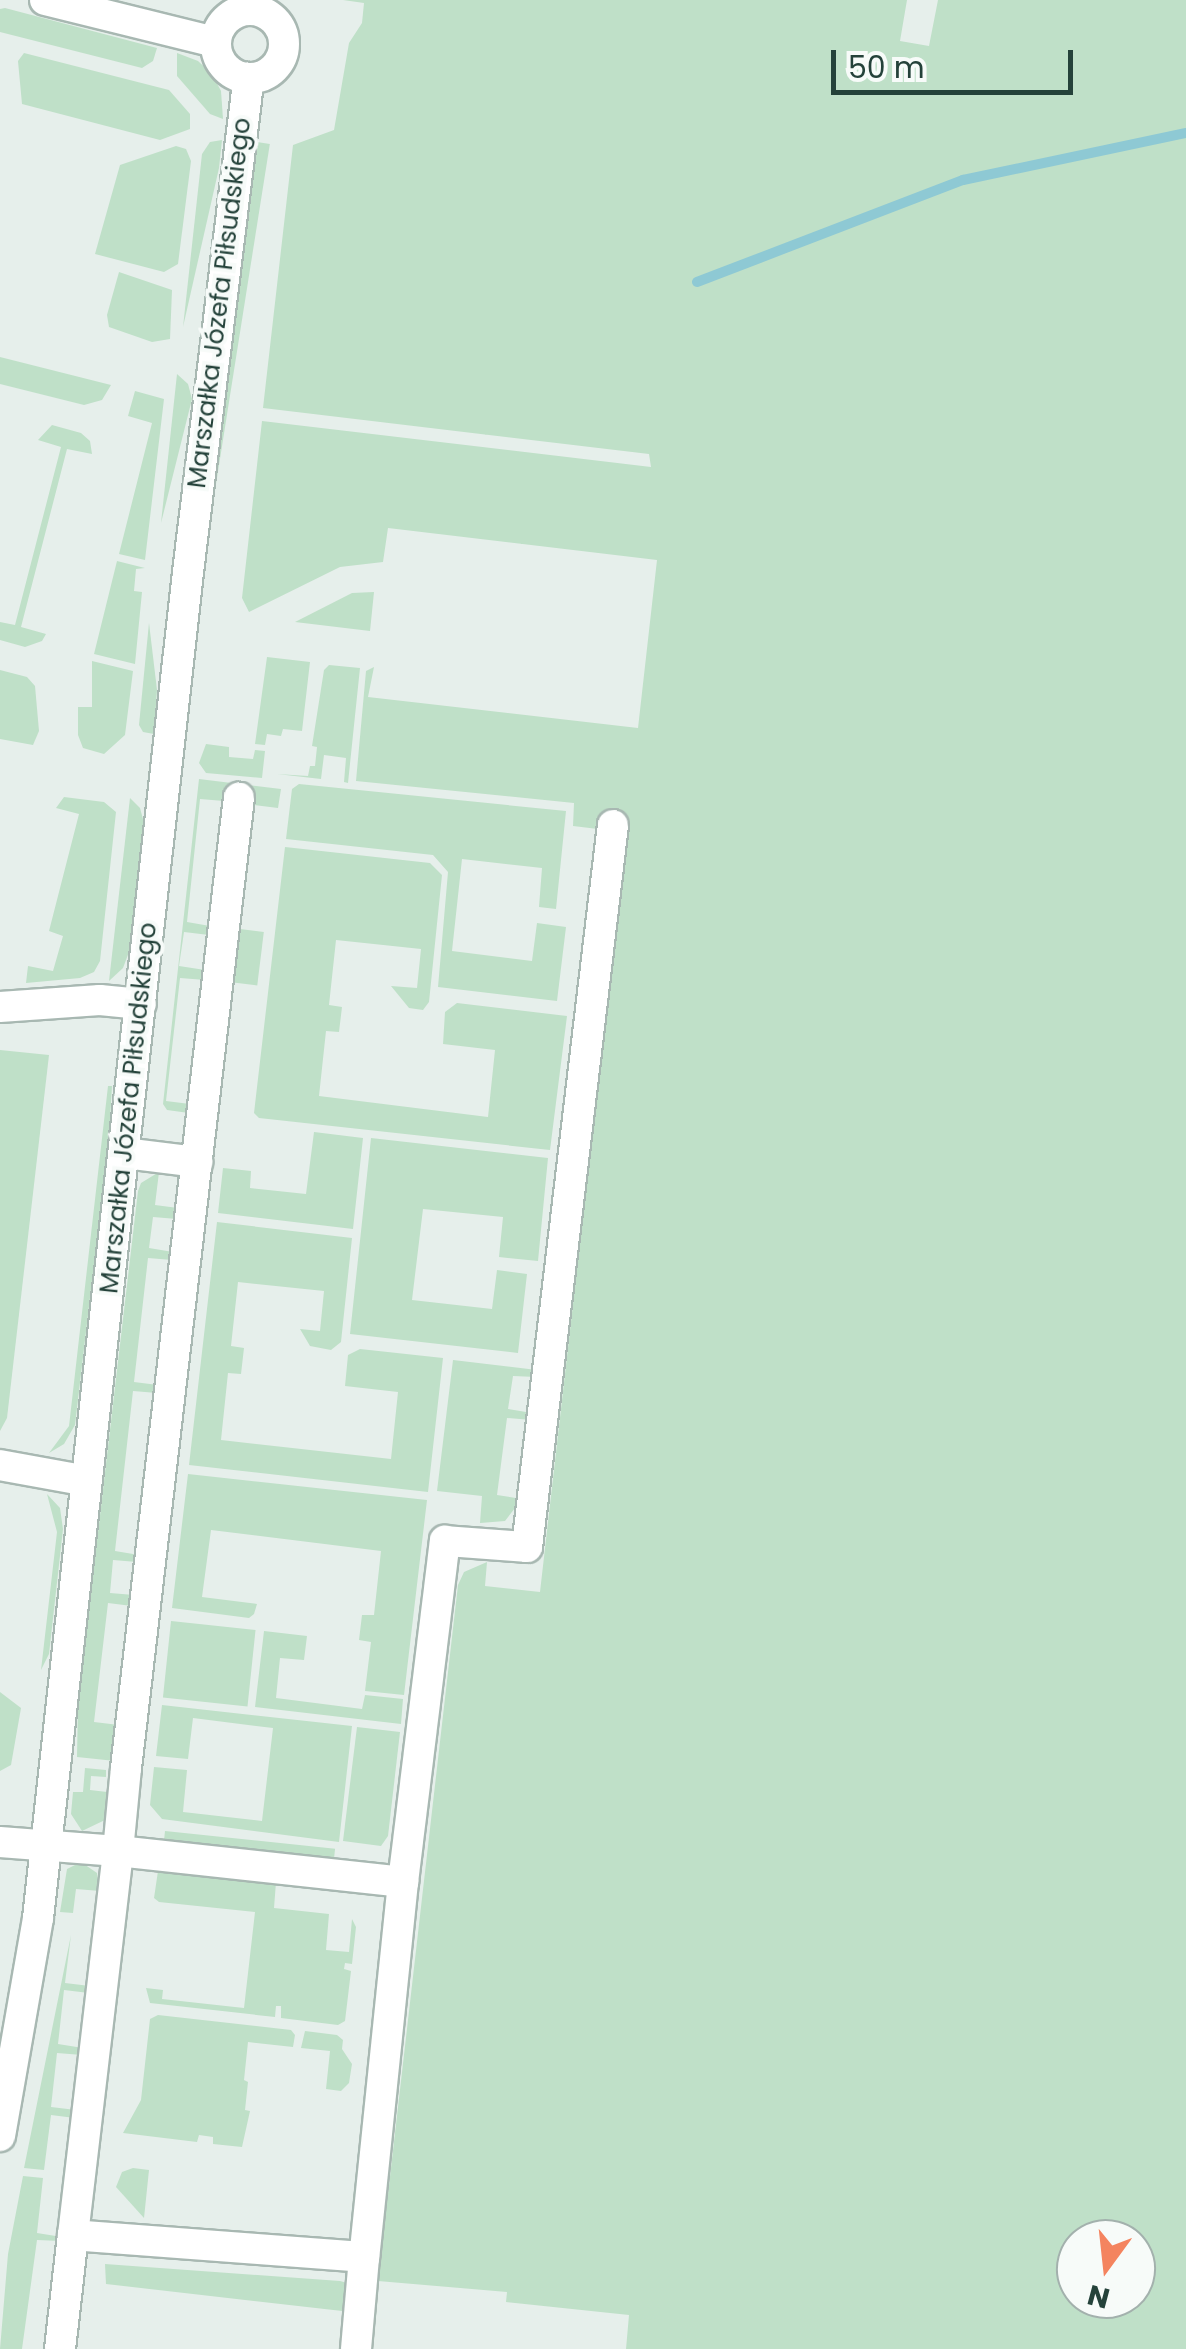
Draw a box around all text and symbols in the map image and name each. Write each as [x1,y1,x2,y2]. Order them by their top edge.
scale bar [836,30,1078,92]
text: 50 m [848,46,925,89]
street label: Marszałka Józefa Piłsudskiego [182,116,258,490]
street label: Marszałka Józefa Piłsudskiego [95,921,163,1295]
north arrow [1056,2219,1156,2319]
text: N [1083,2275,1114,2318]

